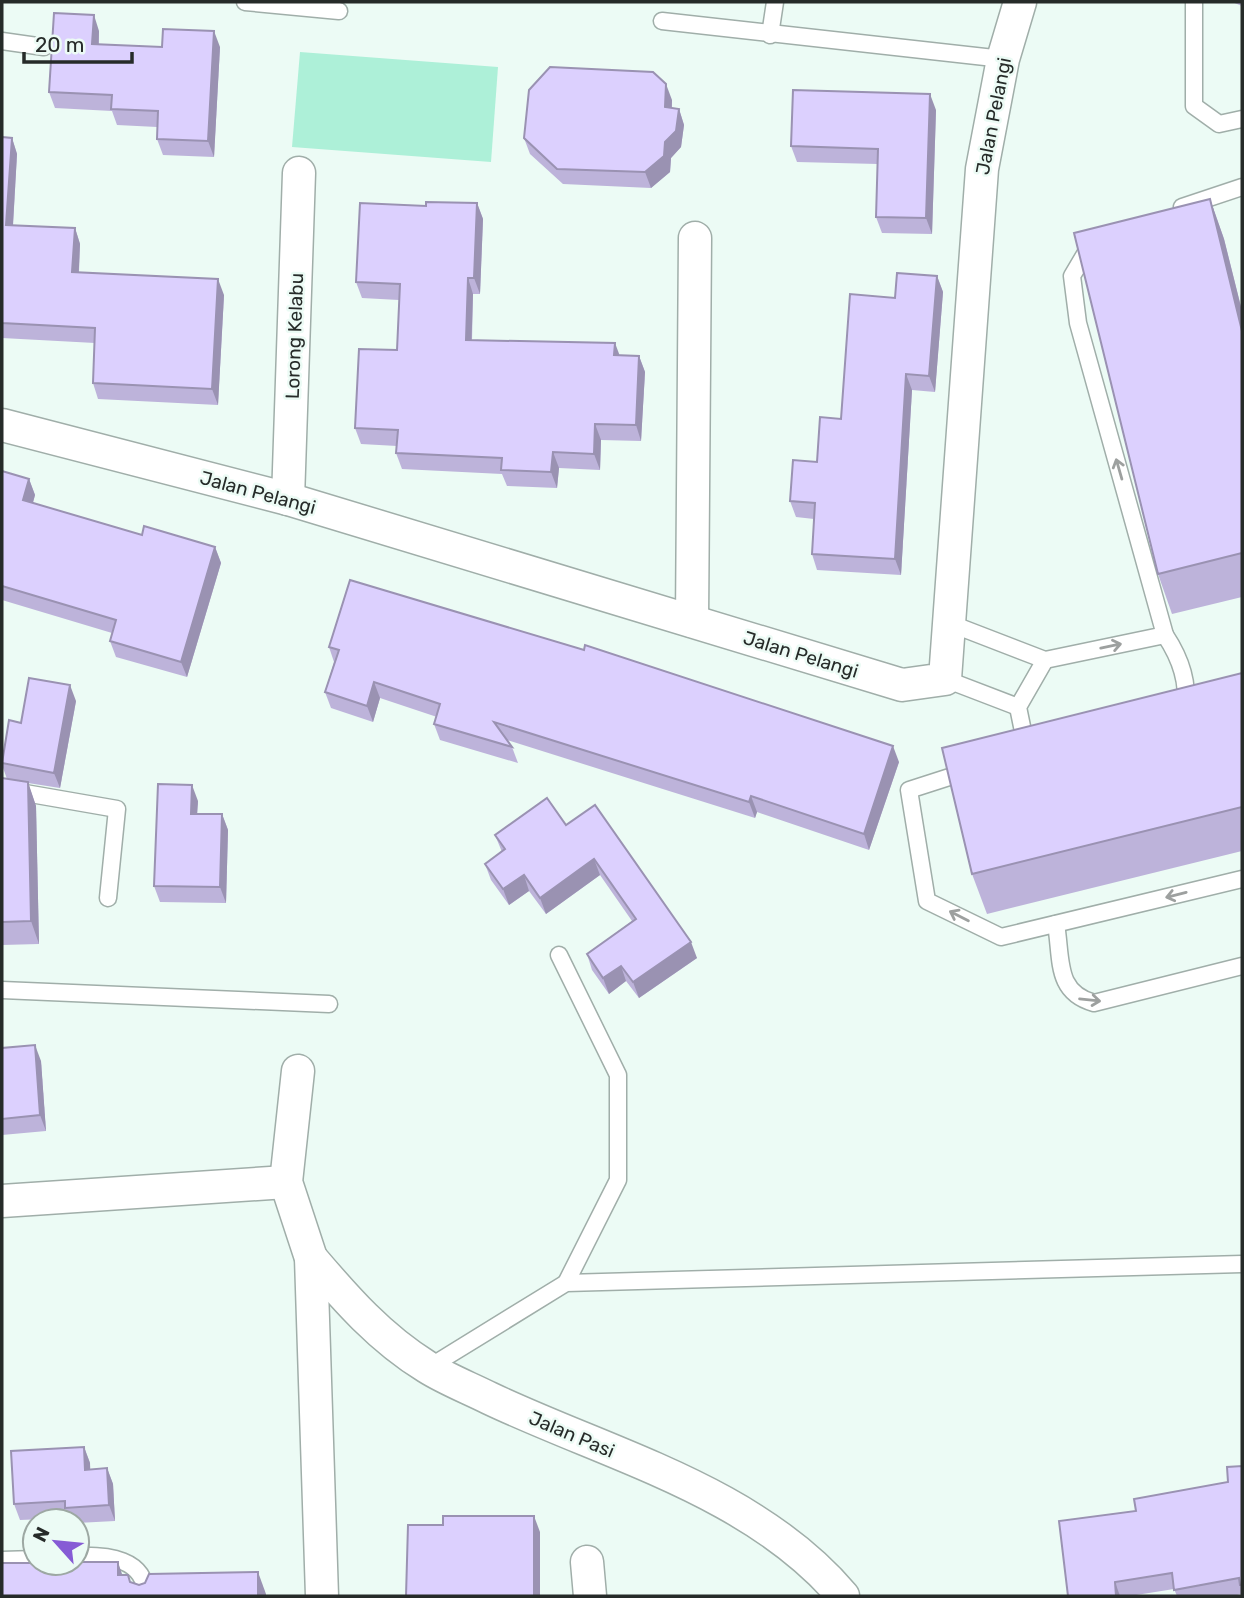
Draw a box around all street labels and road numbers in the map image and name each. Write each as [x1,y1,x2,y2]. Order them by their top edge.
street label: Jalan Pelangi [971,55,1016,177]
street label: Lorong Kelabu [281,273,308,399]
street label: Jalan Pelangi [197,466,318,519]
street label: Jalan Pelangi [741,626,861,683]
street label: Jalan Pasi [526,1406,618,1463]

